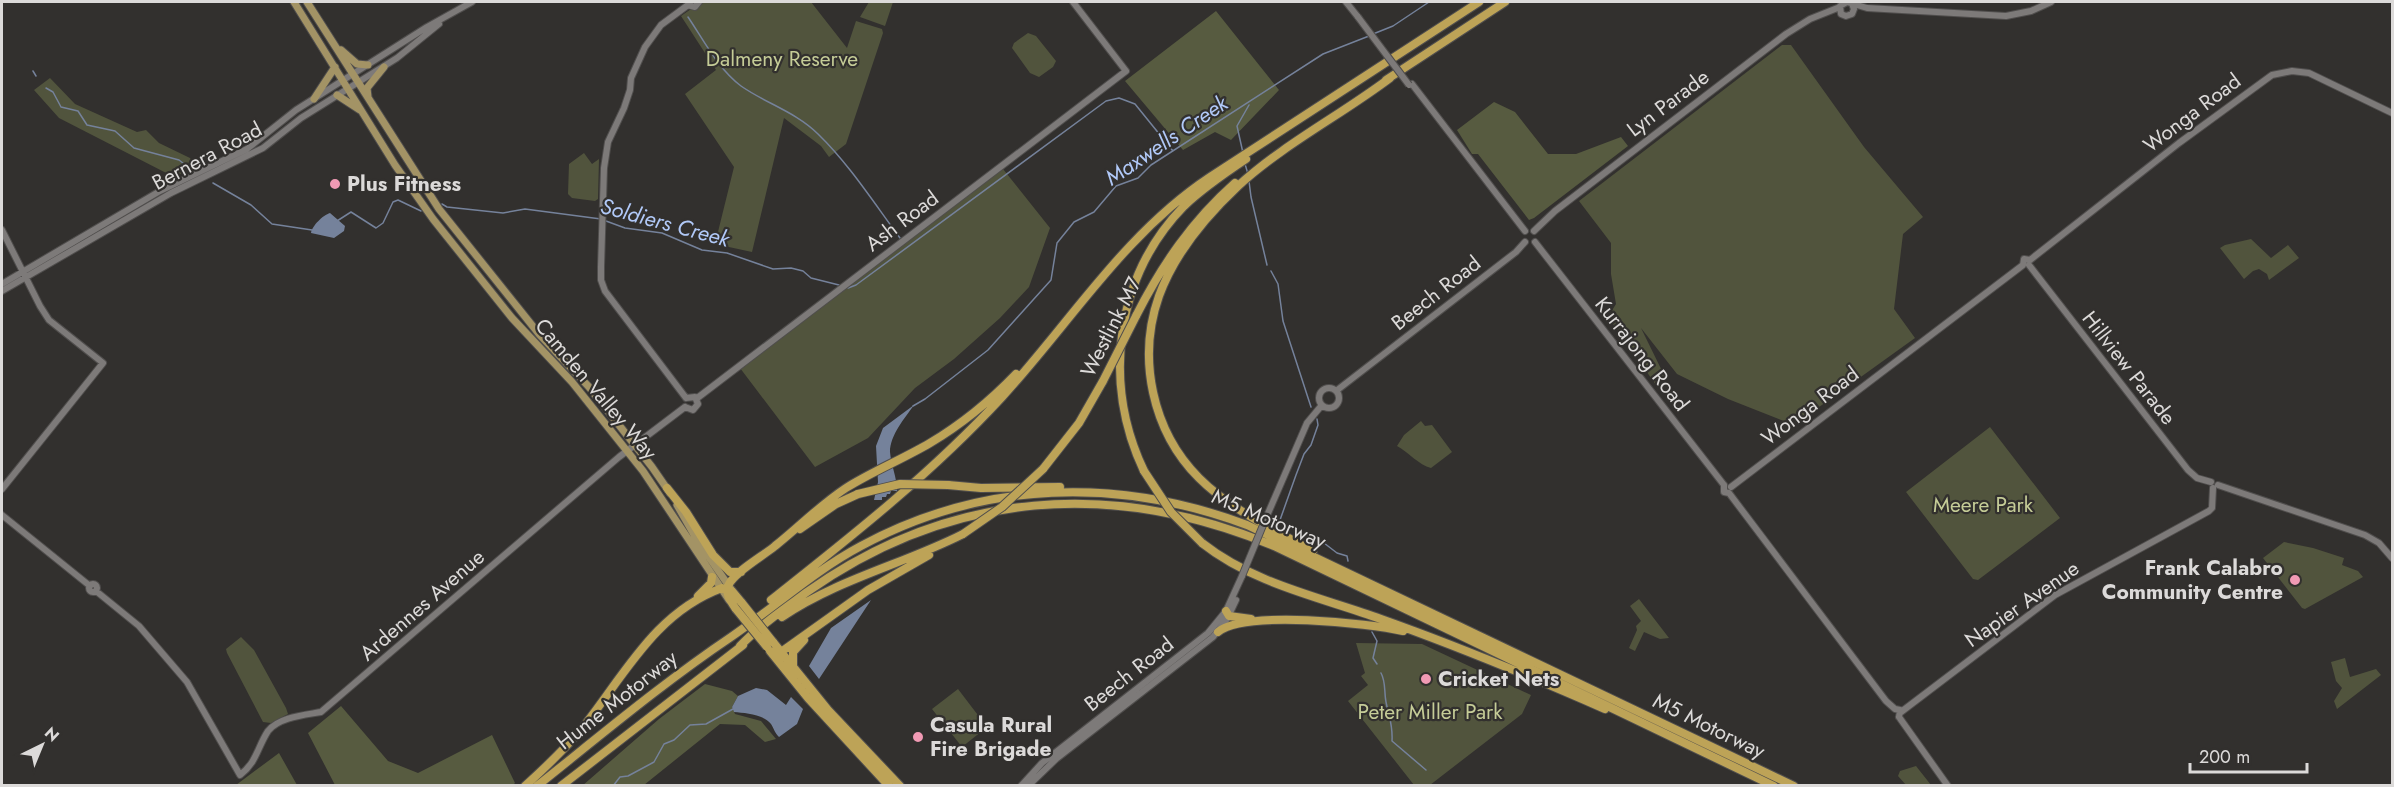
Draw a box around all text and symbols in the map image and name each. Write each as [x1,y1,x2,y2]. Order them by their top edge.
park label: Dalmeny Reserve [706,44,858,74]
street label: Lyn Parade [1621,62,1716,144]
street label: Wonga Road [2137,66,2247,160]
water label: Maxwells Creek [1098,86,1235,193]
street label: Bernera Road [147,114,267,198]
place label: Plus Fitness [347,169,461,199]
marker: Plus Fitness [328,177,342,191]
street label: Ash Road [859,183,945,259]
water label: Soldiers Creek [597,189,735,255]
street label: Beech Road [1385,249,1487,337]
street label: Westlink M7 [1073,272,1149,382]
street label: Kurrajong Road [1588,290,1696,418]
street label: Hillview Parade [2075,305,2183,431]
street label: Camden Valley Way [528,312,665,467]
street label: Wonga Road [1755,359,1865,453]
street label: M5 Motorway [1207,481,1331,557]
park label: Meere Park [1933,490,2034,520]
street label: Ardennes Avenue [353,542,491,668]
street label: Napier Avenue [1959,553,2085,655]
place label: Frank Calabro Community Centre [2102,553,2283,607]
marker: Frank Calabro Community Centre [2288,573,2302,587]
street label: Beech Road [1078,630,1180,718]
street label: Hume Motorway [550,643,684,757]
place label: Cricket Nets [1438,664,1560,694]
marker: Cricket Nets [1419,672,1433,686]
street label: M5 Motorway [1648,686,1771,766]
park label: Peter Miller Park [1358,697,1503,727]
place label: Casula Rural Fire Brigade [930,710,1052,764]
north arrow [12,715,72,775]
text: N [39,722,64,747]
marker: Casula Rural Fire Brigade [911,730,925,744]
scale bar [2190,736,2307,774]
text: 200 m [2199,744,2250,770]

